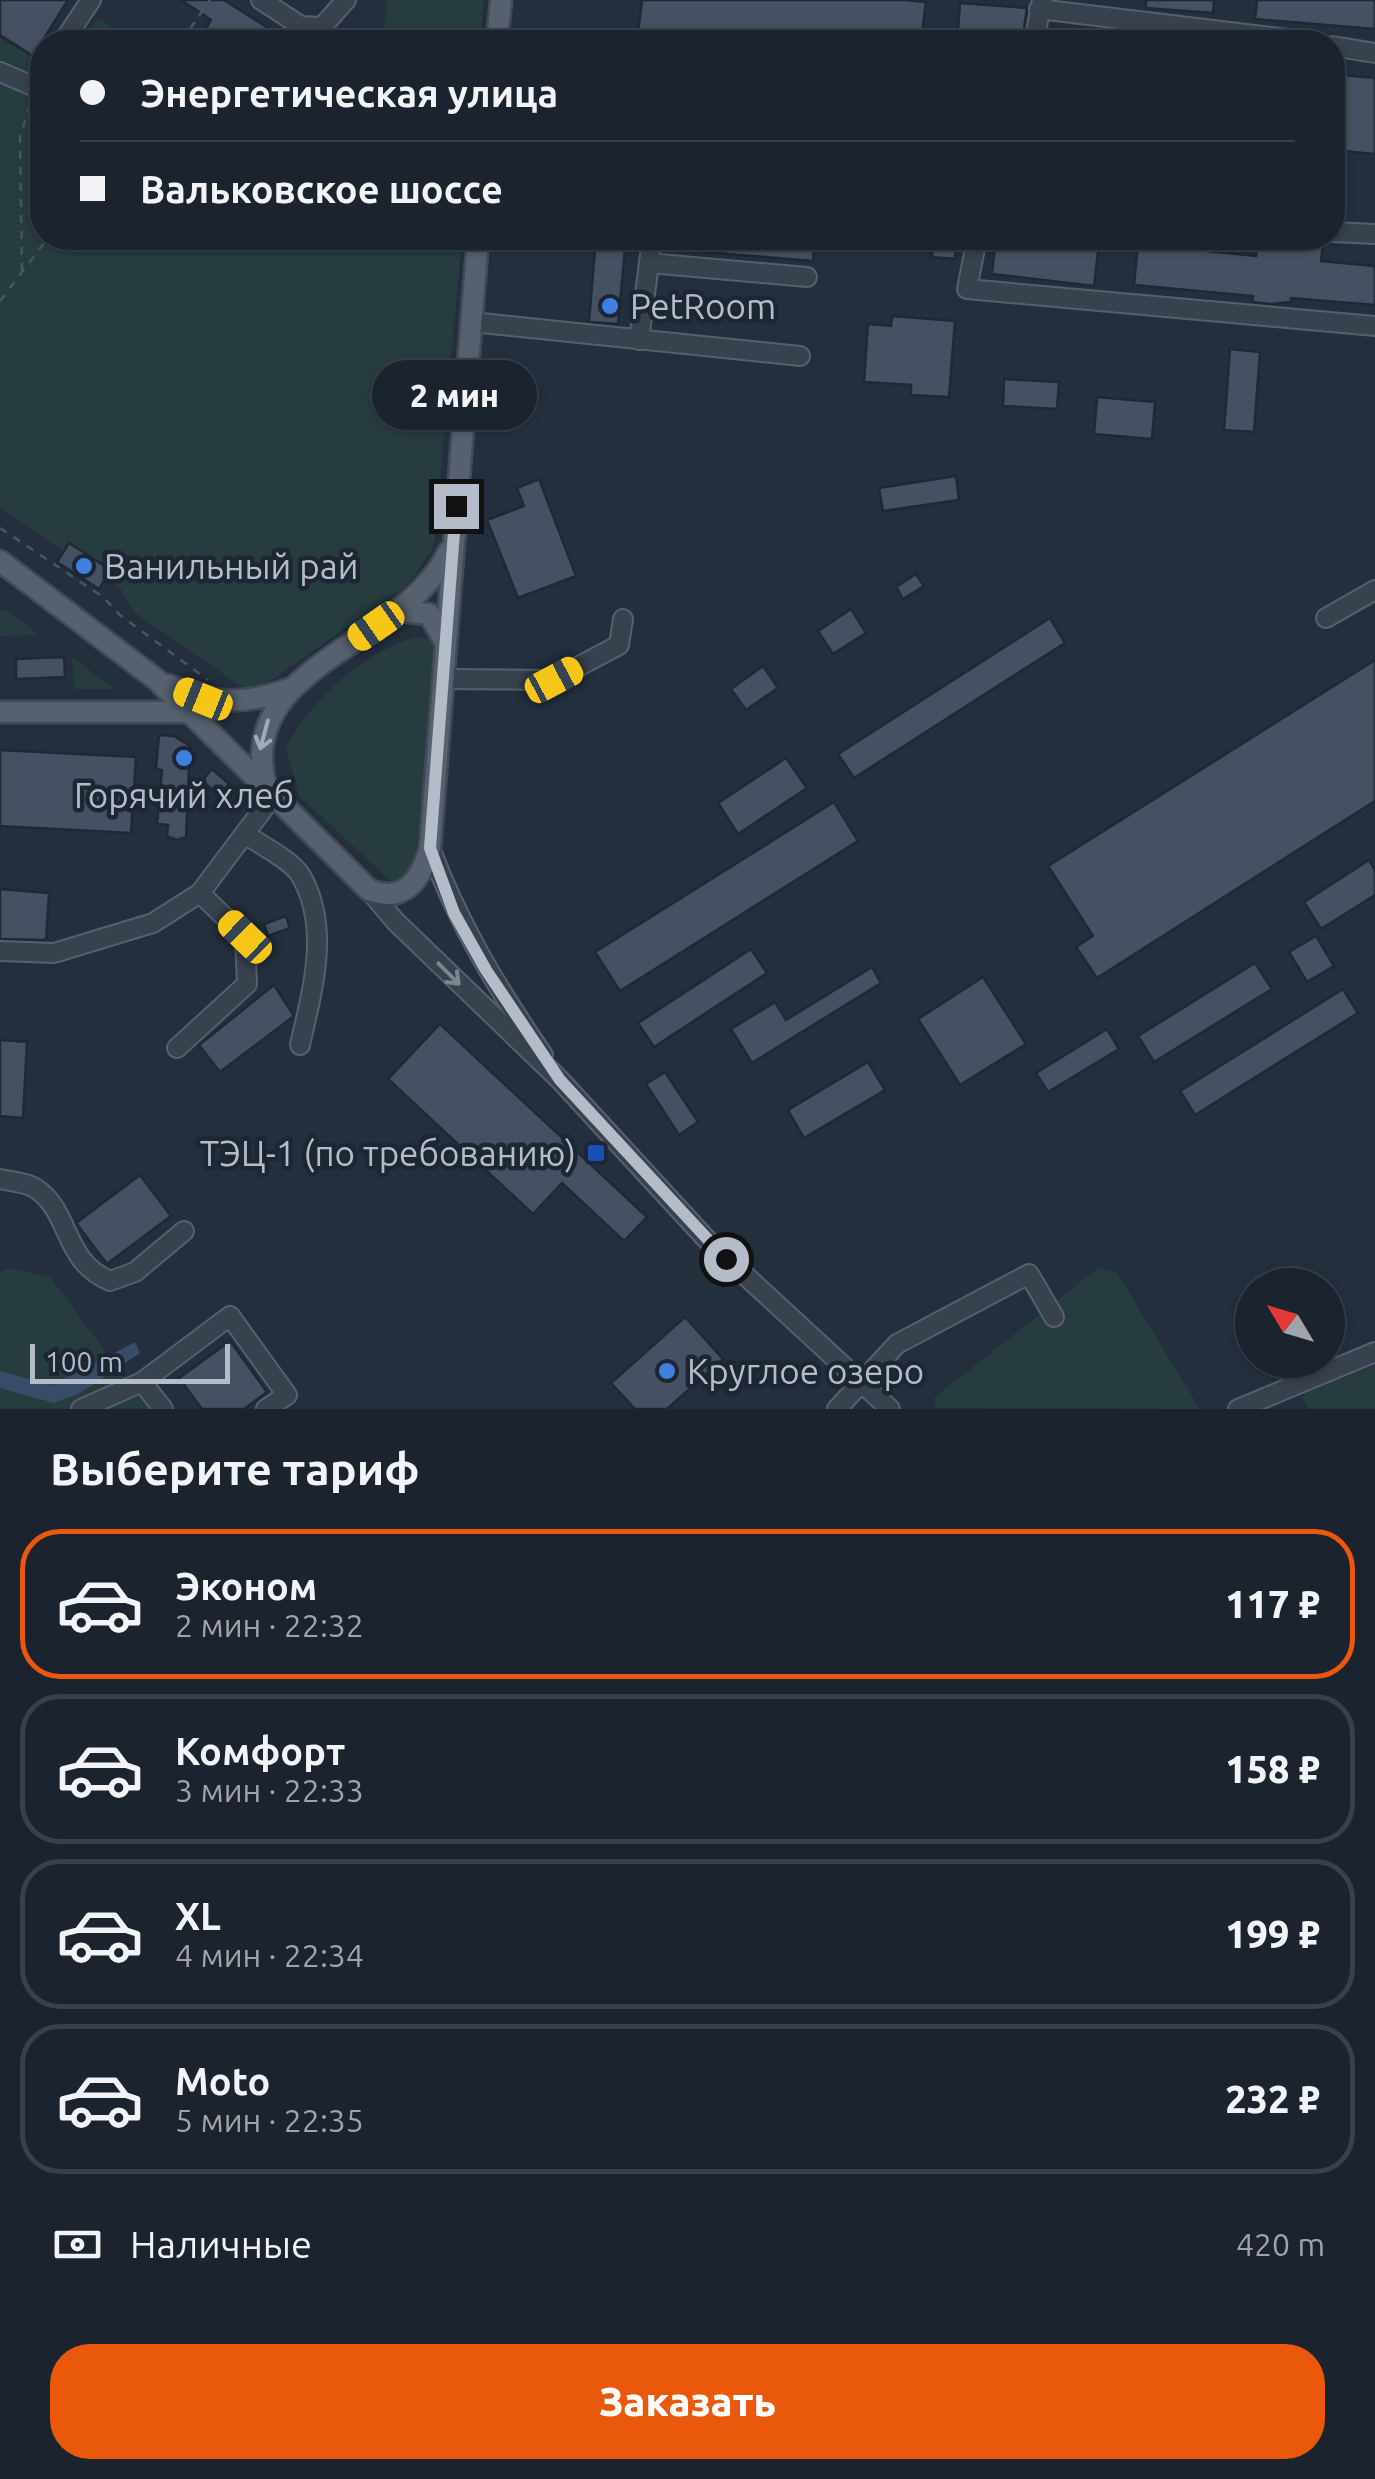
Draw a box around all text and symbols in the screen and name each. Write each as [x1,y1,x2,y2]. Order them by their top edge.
text: Энергетическая улица [140,72,558,114]
text: Вальковское шоссе [140,168,503,210]
place label: PetRoom [630,286,776,326]
marker: PetRoom [599,295,621,317]
callout: 2 мин [374,361,538,431]
text: 2 мин [410,377,499,413]
route end [434,484,479,529]
place label: Ванильный рай [104,546,358,586]
marker: Ванильный рай [73,555,95,577]
car [343,597,409,655]
car [520,653,588,707]
car [170,674,236,724]
one-way arrow [254,719,272,751]
marker: Горячий хлеб [173,747,195,769]
place label: Горячий хлеб [74,775,294,815]
car [213,905,277,969]
one-way arrow [436,962,460,986]
place label: ТЭЦ-1 (по требованию) [200,1133,576,1173]
marker: ТЭЦ-1 (по требованию) [585,1142,607,1164]
route start [704,1237,749,1282]
north arrow [1235,1268,1345,1378]
map controls [1235,1268,1345,1378]
scale bar [30,1339,230,1384]
text: 100 m [45,1346,123,1377]
place label: Круглое озеро [687,1351,924,1391]
marker: Круглое озеро [656,1360,678,1382]
text: Выберите тариф [50,1443,420,1494]
icon: car [55,1559,145,1649]
text: Эконом [175,1565,317,1607]
text: 117 ₽ [1225,1583,1320,1625]
text: 2 мин · 22:32 [175,1607,364,1643]
icon: car [55,1724,145,1814]
text: Комфорт [175,1730,345,1772]
text: 158 ₽ [1225,1748,1320,1790]
text: 3 мин · 22:33 [175,1772,364,1808]
icon: car [55,1889,145,1979]
text: XL [175,1895,221,1937]
text: 199 ₽ [1225,1913,1320,1955]
text: 4 мин · 22:34 [175,1937,364,1973]
icon: car [55,2054,145,2144]
text: Moto [175,2060,270,2102]
text: 232 ₽ [1225,2078,1320,2120]
text: 5 мин · 22:35 [175,2102,364,2138]
icon: cash [50,2217,105,2272]
text: Наличные [130,2223,312,2265]
text: 420 m [1236,2226,1325,2262]
button: Заказать [50,2344,1325,2459]

